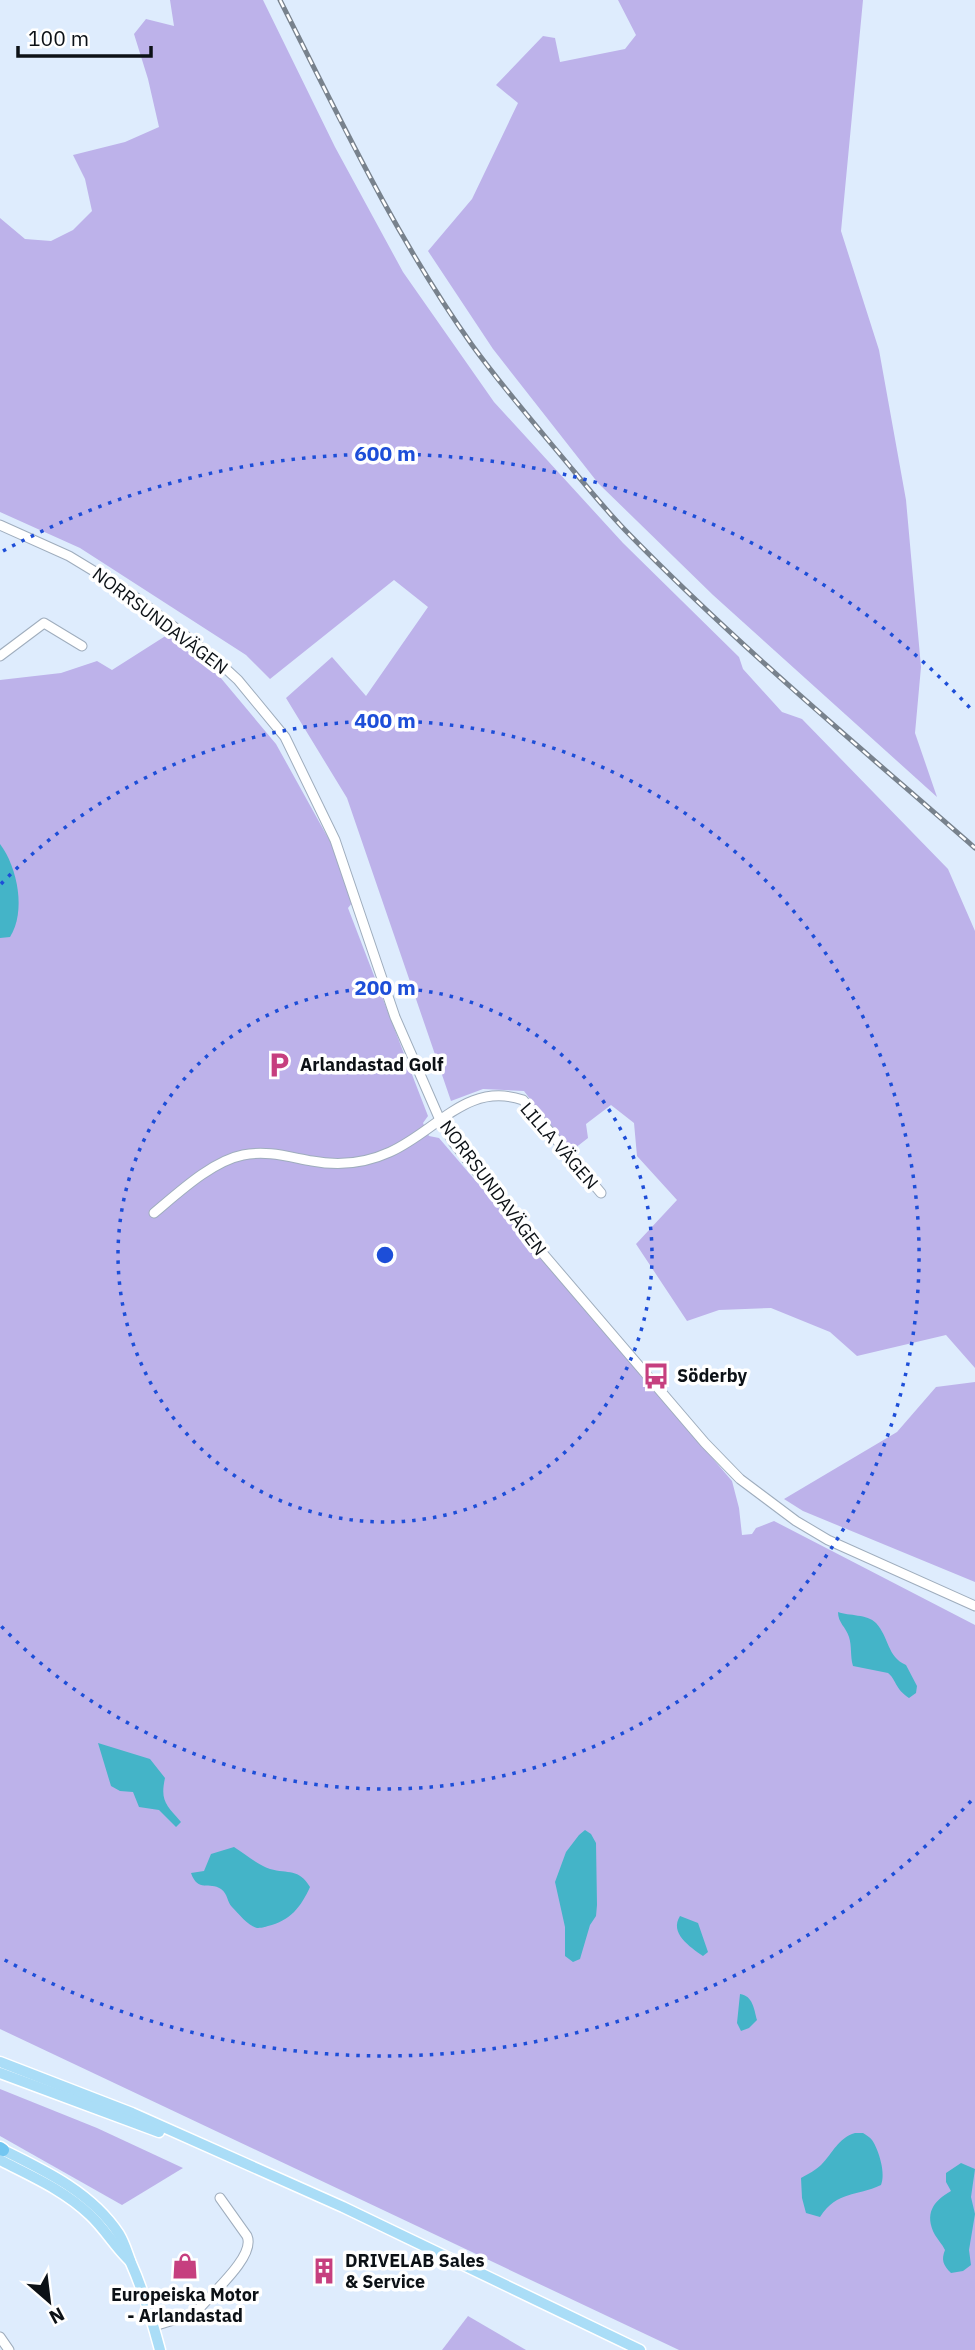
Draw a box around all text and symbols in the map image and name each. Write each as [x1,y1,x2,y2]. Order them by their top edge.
scale bar [18,14,150,58]
text: 100 m [28,24,89,52]
text: 600 m [354,439,416,467]
street label: NORRSUNDAVÄGEN [88,562,233,679]
text: 400 m [354,706,416,734]
text: 200 m [354,973,416,1001]
parking icon: Arlandastad Golf [264,1050,294,1080]
place label: Arlandastad Golf [300,1053,444,1076]
street label: LILLA VÄGEN [515,1098,603,1194]
street label: NORRSUNDAVÄGEN [435,1115,552,1260]
centre of rings [373,1243,397,1267]
bus stop icon: Söderby [641,1361,671,1391]
place label: Söderby [677,1364,747,1387]
place label: DRIVELAB Sales & Service [345,2249,485,2293]
shop icon: Europeiska Motor - Arlandastad [170,2251,200,2281]
building icon: DRIVELAB Sales & Service [309,2256,339,2286]
north arrow [14,2266,84,2336]
place label: Europeiska Motor - Arlandastad [111,2283,259,2327]
text: N [45,2302,69,2330]

